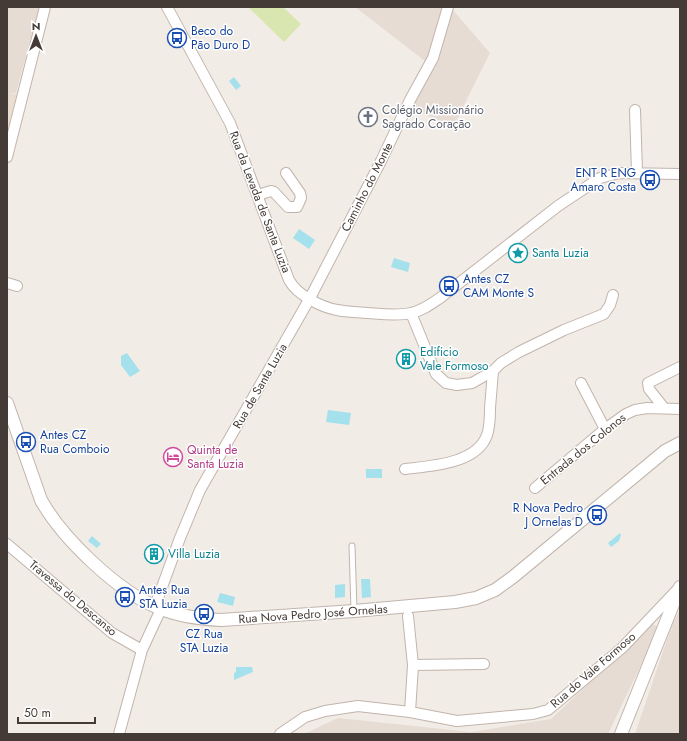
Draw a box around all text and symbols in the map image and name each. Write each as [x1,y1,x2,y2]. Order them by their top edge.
north arrow [16,16,56,56]
text: N [32,18,40,34]
place label: Beco do Pão Duro D [191,22,250,54]
bus stop icon: Beco do Pão Duro D [166,27,188,49]
place label: Colégio Missionário Sagrado Coração [382,101,484,133]
church icon: Colégio Missionário Sagrado Coração [357,106,379,128]
street label: Rua da Levada de Santa Luzia [225,128,295,276]
street label: Caminho do Monte [337,139,397,235]
place label: ENT R ENG Amaro Costa [571,164,636,196]
bus stop icon: ENT R ENG Amaro Costa [639,169,661,191]
place icon: Santa Luzia [507,242,529,264]
place label: Santa Luzia [532,244,589,262]
place label: Antes CZ CAM Monte S [463,270,535,302]
bus stop icon: Antes CZ CAM Monte S [438,275,460,297]
street label: Rua de Santa Luzia [228,340,292,432]
place label: Edificio Vale Formoso [420,343,489,375]
building icon: Edificio Vale Formoso [395,348,417,370]
street label: Entrada dos Colonos [536,409,630,489]
place label: Antes CZ Rua Comboio [40,426,110,458]
bus stop icon: Antes CZ Rua Comboio [15,431,37,453]
place label: Quinta de Santa Luzia [187,441,244,473]
hotel icon: Quinta de Santa Luzia [162,446,184,468]
place label: R Nova Pedro J Ornelas D [513,499,583,531]
bus stop icon: R Nova Pedro J Ornelas D [586,504,608,526]
building icon: Villa Luzia [143,543,165,565]
place label: Villa Luzia [168,545,220,563]
street label: Travessa do Descanso [25,556,121,641]
place label: Antes Rua STA Luzia [139,581,190,613]
bus stop icon: Antes Rua STA Luzia [114,586,136,608]
street label: Rua Nova Pedro José Ornelas [238,600,388,628]
bus stop icon: CZ Rua STA Luzia [193,603,215,625]
place label: CZ Rua STA Luzia [180,625,228,657]
street label: Rua do Vale Formoso [546,627,640,712]
scale bar [18,699,95,725]
text: 50 m [24,704,51,722]

